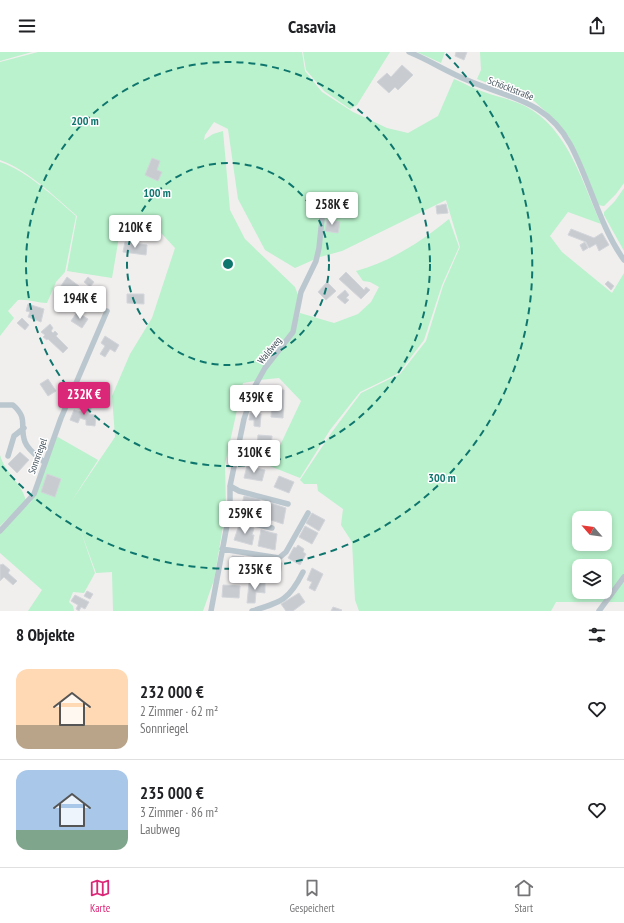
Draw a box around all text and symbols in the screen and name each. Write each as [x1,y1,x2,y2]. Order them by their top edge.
icon: menu [16,15,38,37]
text: Casavia [288,15,336,38]
icon: share [586,15,608,37]
street label: Schöcklstraße [486,74,536,103]
text: 200 m [71,113,99,128]
text: 100 m [143,185,171,200]
pin: 258K € [299,192,365,226]
text: 258K € [315,196,349,213]
pin: 210K € [102,215,168,249]
text: 210K € [118,219,152,236]
centre of rings [221,257,235,271]
pin: 194K € [47,286,113,320]
text: 194K € [63,290,97,307]
street label: Waldweg [255,334,284,367]
pin: 232K € [51,382,117,416]
pin: 439K € [223,385,289,419]
text: 232K € [67,386,101,403]
text: 439K € [239,389,273,406]
street label: Sonnriegel [25,436,50,476]
pin: 310K € [221,440,287,474]
text: 310K € [237,444,271,461]
text: 300 m [428,470,456,485]
pin: 259K € [212,501,278,535]
text: 259K € [228,505,262,522]
north arrow [572,511,612,551]
map controls [572,511,612,599]
pin: 235K € [222,557,288,591]
button: layers [572,559,612,599]
text: 235K € [238,561,272,578]
text: 8 Objekte [16,624,75,646]
icon: filters [586,624,608,646]
text: 232 000 € [140,681,204,703]
icon: home [48,685,96,733]
icon: heart [586,698,608,720]
text: 2 Zimmer · 62 m² [140,703,218,720]
text: Sonnriegel [140,720,188,737]
text: 235 000 € [140,782,204,804]
icon: home [48,786,96,834]
icon: heart [586,799,608,821]
text: 3 Zimmer · 86 m² [140,804,218,821]
text: Laubweg [140,821,180,838]
tab: Karte [89,877,111,915]
tab: Gespeichert [289,877,334,915]
tab: Start [513,877,535,915]

